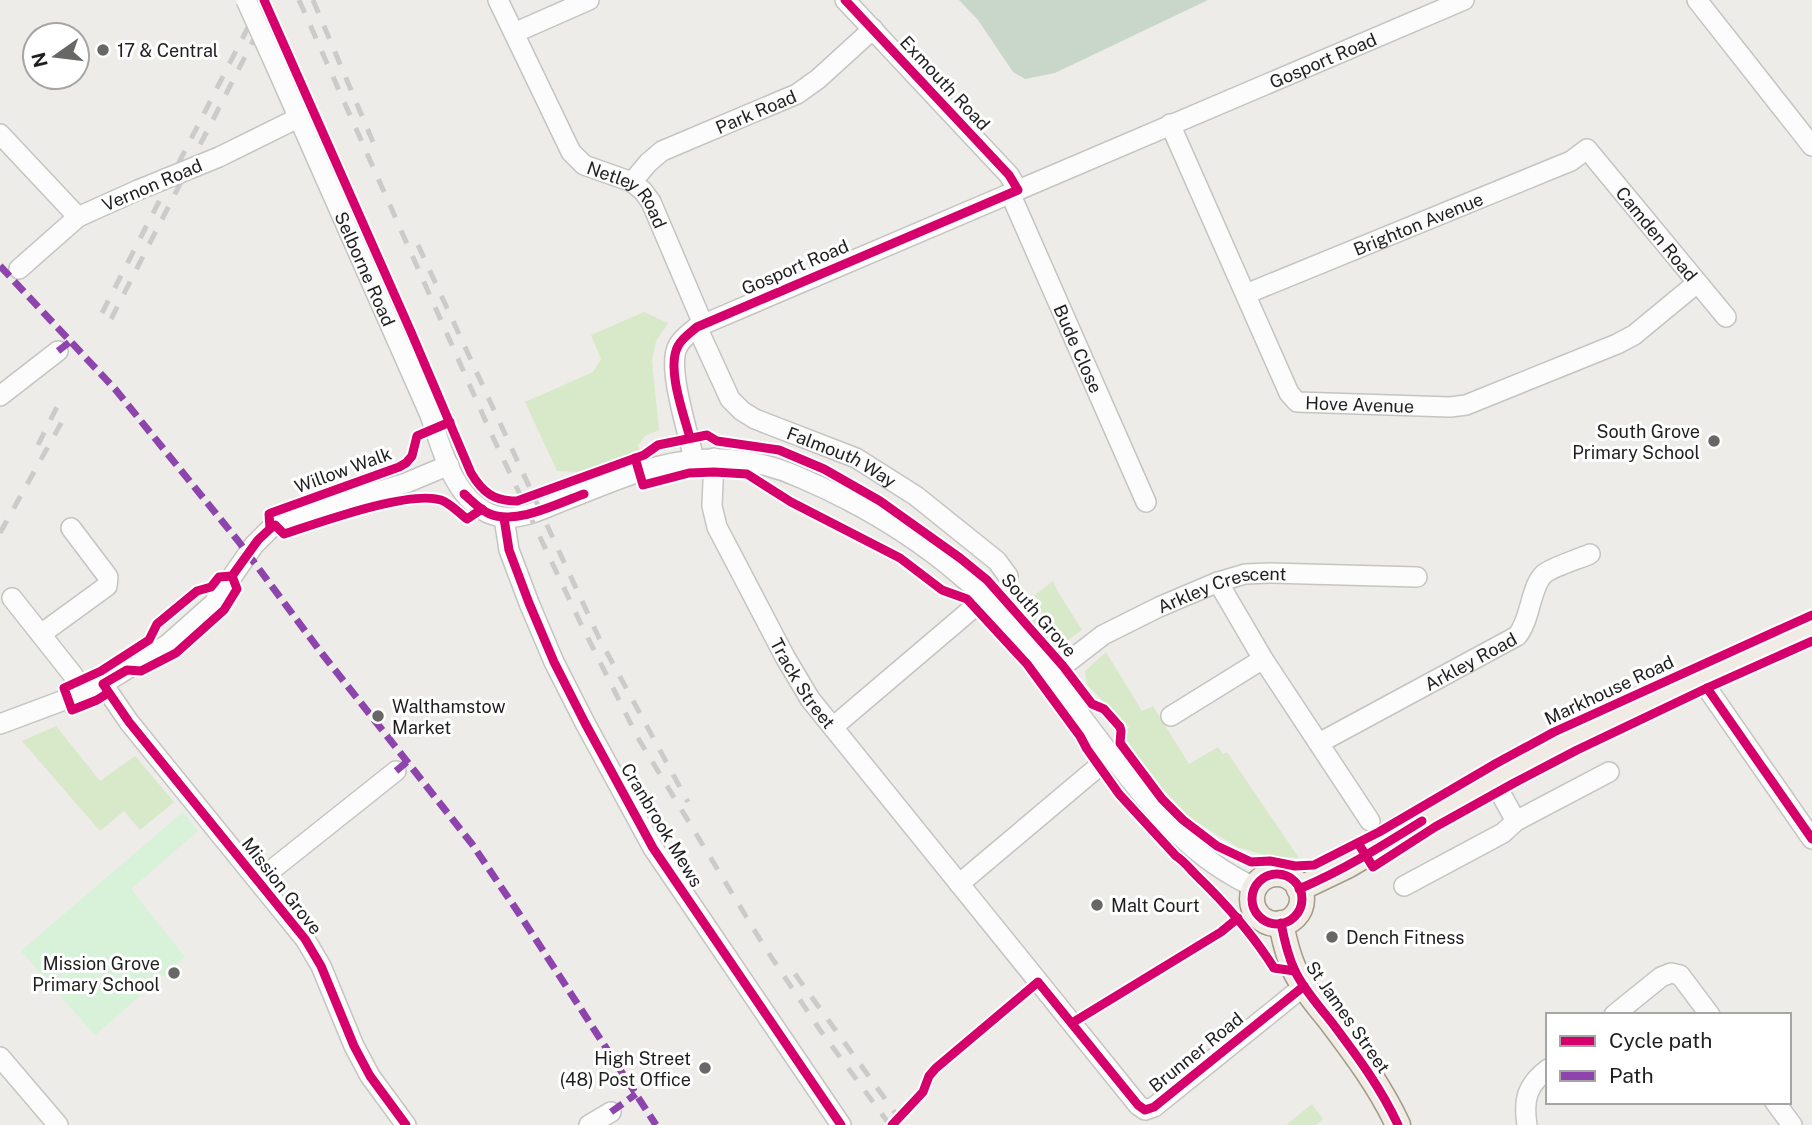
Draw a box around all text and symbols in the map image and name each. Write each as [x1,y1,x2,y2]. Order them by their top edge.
north arrow [21,21,91,91]
street label: Gosport Road [1266,28,1379,92]
street label: Exmouth Road [896,31,994,135]
place label: 17 & Central [117,40,218,61]
marker: 17 & Central [95,42,111,58]
text: N [27,50,52,70]
street label: Park Road [712,85,799,138]
street label: Vernon Road [99,155,205,215]
street label: Netley Road [584,156,671,231]
street label: Camden Road [1612,182,1702,285]
street label: Brighton Avenue [1350,188,1486,259]
street label: Selborne Road [331,208,400,329]
street label: Gosport Road [738,235,852,299]
street label: Bude Close [1050,301,1107,396]
street label: Hove Avenue [1305,392,1415,416]
place label: South Grove Primary School [1572,421,1700,463]
street label: Falmouth Way [784,422,901,492]
marker: South Grove Primary School [1706,433,1722,449]
street label: Willow Walk [292,443,394,497]
street label: Arkley Crescent [1154,562,1287,617]
street label: South Grove [997,569,1081,661]
street label: Arkley Road [1421,628,1520,695]
street label: Track Street [766,634,840,732]
street label: Markhouse Road [1541,651,1677,729]
place label: Walthamstow Market [392,696,506,738]
marker: Walthamstow Market [370,708,386,724]
street label: Cranbrook Mews [617,759,707,891]
street label: Mission Grove [238,833,326,939]
place label: Malt Court [1111,895,1200,916]
marker: Malt Court [1089,897,1105,913]
place label: Dench Fitness [1346,927,1464,948]
marker: Dench Fitness [1324,929,1340,945]
place label: Mission Grove Primary School [32,953,160,995]
street label: St James Street [1302,957,1394,1077]
marker: Mission Grove Primary School [166,965,182,981]
street label: Brunner Road [1145,1008,1247,1096]
legend [1546,1013,1791,1104]
text: Cycle path [1609,1028,1712,1053]
place label: High Street (48) Post Office [560,1048,691,1090]
marker: High Street (48) Post Office [697,1060,713,1076]
text: Path [1609,1063,1654,1088]

